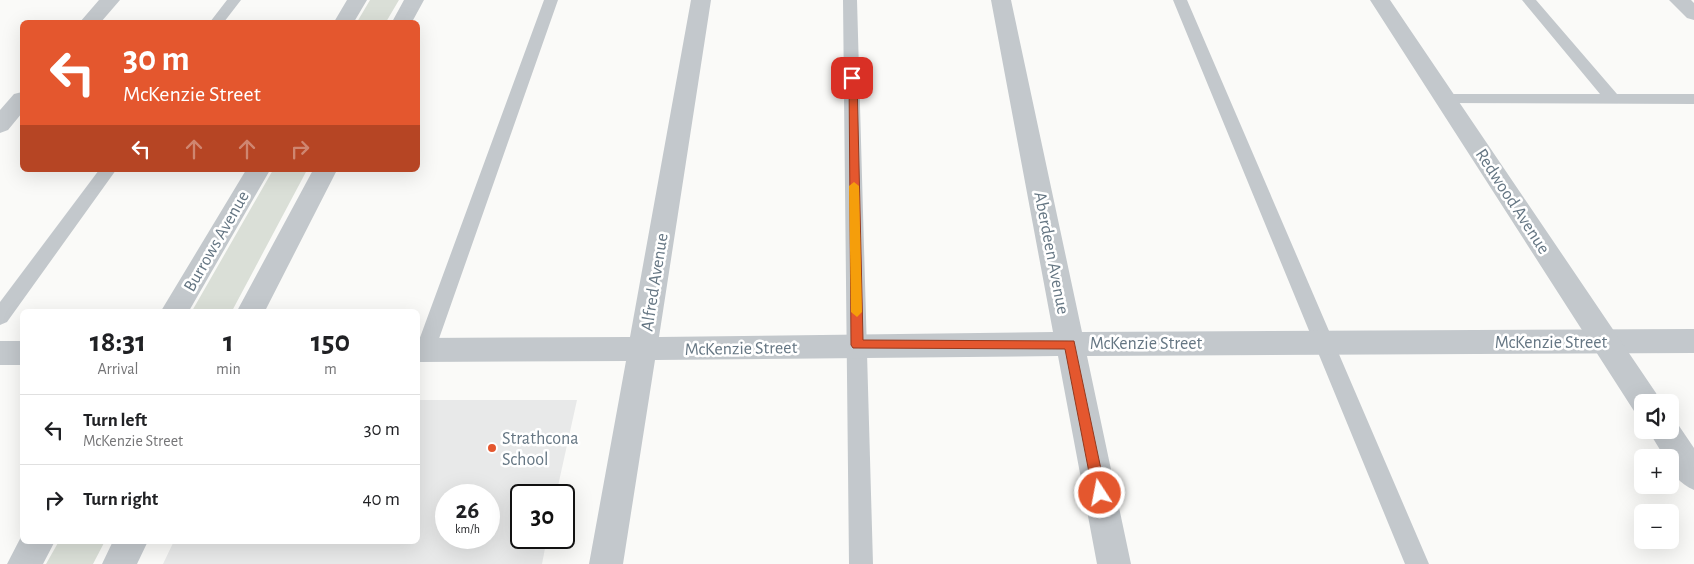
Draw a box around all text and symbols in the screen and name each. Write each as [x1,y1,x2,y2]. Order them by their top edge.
icon: left [40,40,105,105]
text: 30 m [123,42,190,77]
pin [831,57,873,99]
icon: arrive [838,64,866,92]
text: McKenzie Street [123,83,261,105]
icon: left [127,135,155,163]
icon: ahead [180,135,208,163]
icon: ahead [233,135,261,163]
icon: right [286,135,314,163]
street label: Redwood Avenue [1472,146,1553,257]
street label: Burrows Avenue [181,188,253,295]
street label: Aberdeen Avenue [1030,190,1072,316]
street label: Alfred Avenue [638,232,672,333]
text: 18:31 [90,327,146,357]
text: 1 [223,327,234,357]
text: 150 [311,327,350,357]
street label: McKenzie Street [1495,334,1608,352]
street label: McKenzie Street [1090,335,1203,353]
street label: McKenzie Street [685,339,798,359]
text: Arrival [97,361,139,377]
text: min [216,361,241,377]
text: m [324,361,337,377]
map controls [1634,394,1679,549]
button: sound [1634,394,1679,439]
text: Turn left [83,411,147,430]
icon: left [40,416,68,444]
text: 30 m [364,420,400,439]
place label: Strathcona School [502,430,578,469]
text: McKenzie Street [83,433,183,449]
marker: Strathcona School [486,442,498,454]
button: + [1634,449,1679,494]
position arrow [1073,466,1125,518]
speed limit sign: 30 [510,484,575,549]
icon: right [40,486,68,514]
text: Turn right [83,490,158,509]
text: 40 m [362,490,400,509]
text: 26 [456,498,479,523]
button: − [1634,504,1679,549]
text: km/h [455,523,480,535]

